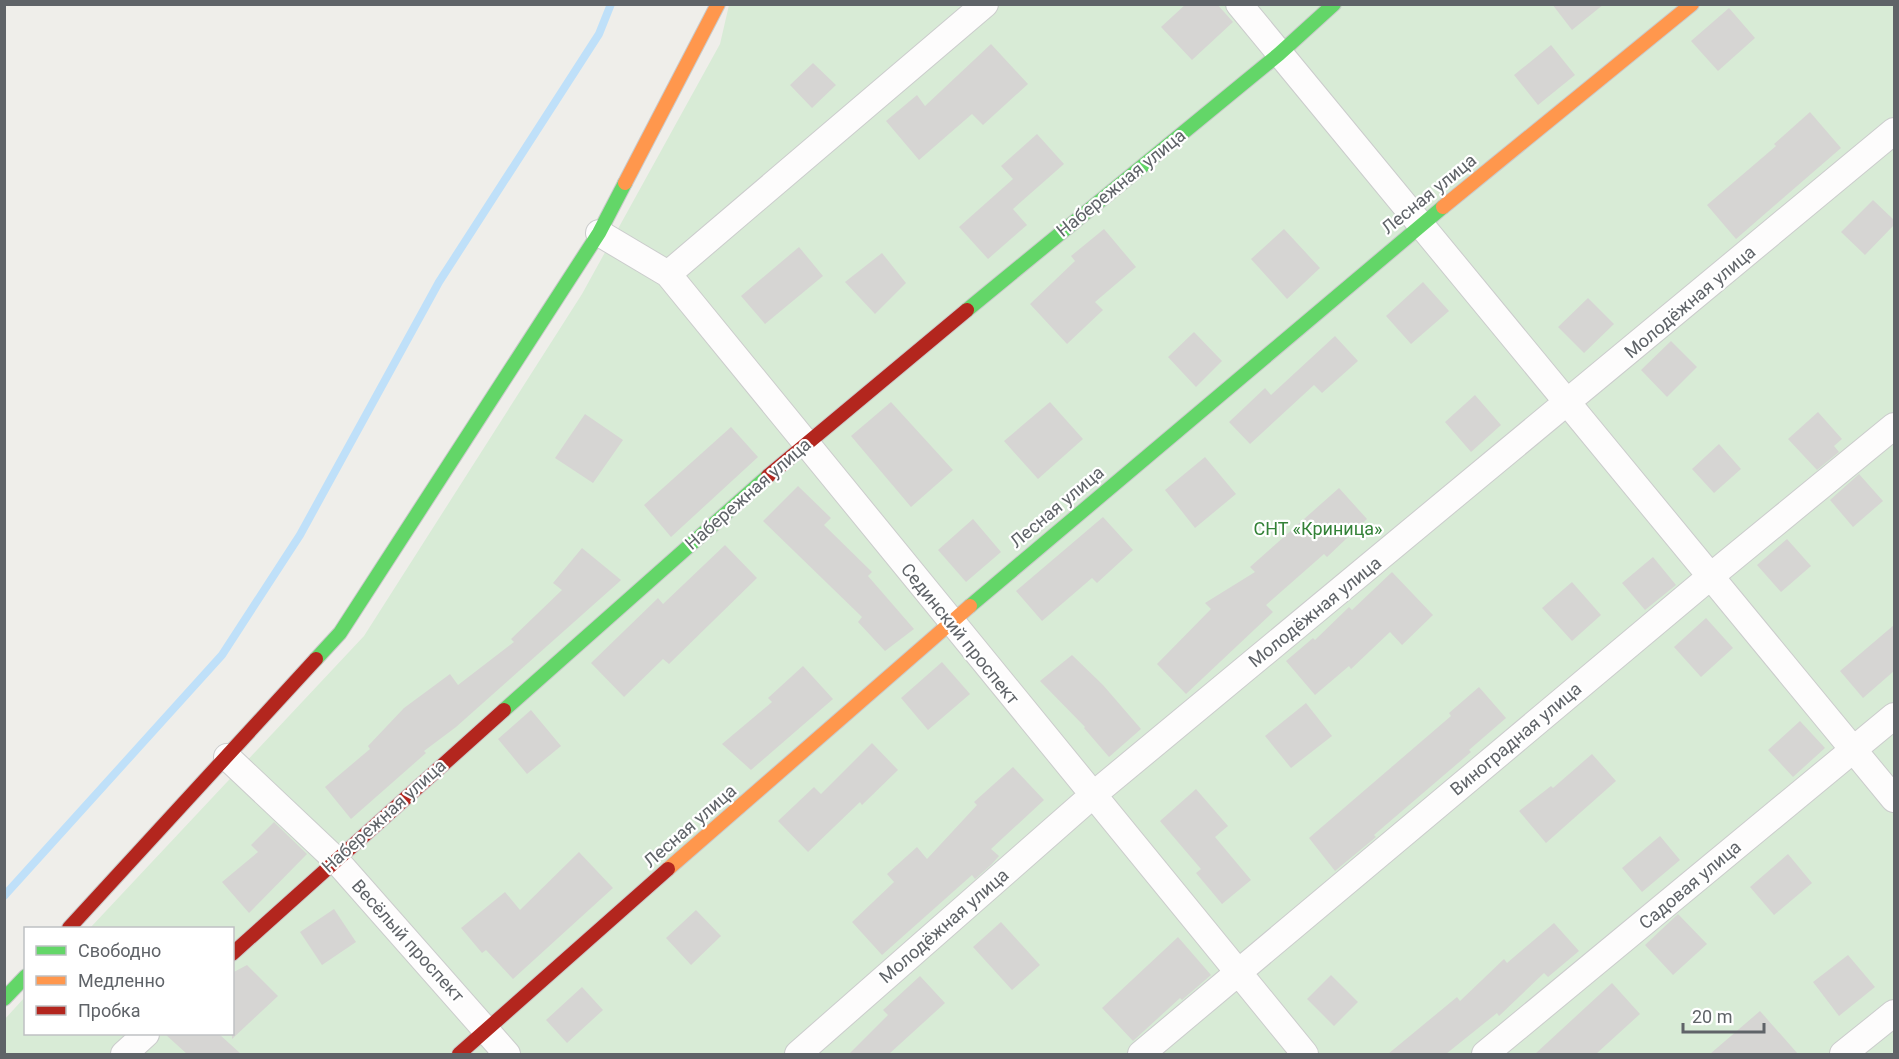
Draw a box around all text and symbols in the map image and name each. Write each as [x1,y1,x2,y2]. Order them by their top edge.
street label: Набережная улица [1052,124,1189,241]
street label: Лесная улица [1377,149,1480,238]
street label: Молодёжная улица [1620,241,1759,362]
street label: Набережная улица [681,433,815,554]
street label: Лесная улица [1006,461,1108,552]
park label: СНТ «Криница» [1253,518,1383,539]
street label: Молодёжная улица [1244,552,1385,671]
street label: Сединский проспект [897,559,1024,709]
street label: Виноградная улица [1446,678,1585,800]
street label: Набережная улица [317,754,450,877]
street label: Лесная улица [639,780,740,871]
street label: Садовая улица [1634,836,1745,933]
street label: Молодёжная улица [875,864,1012,987]
street label: Весёлый проспект [348,875,469,1006]
legend [24,927,234,1035]
text: Свободно [78,940,161,961]
text: Медленно [78,970,165,991]
scale bar [1683,996,1764,1034]
text: Пробка [78,1000,141,1021]
text: 20 m [1692,1006,1732,1027]

